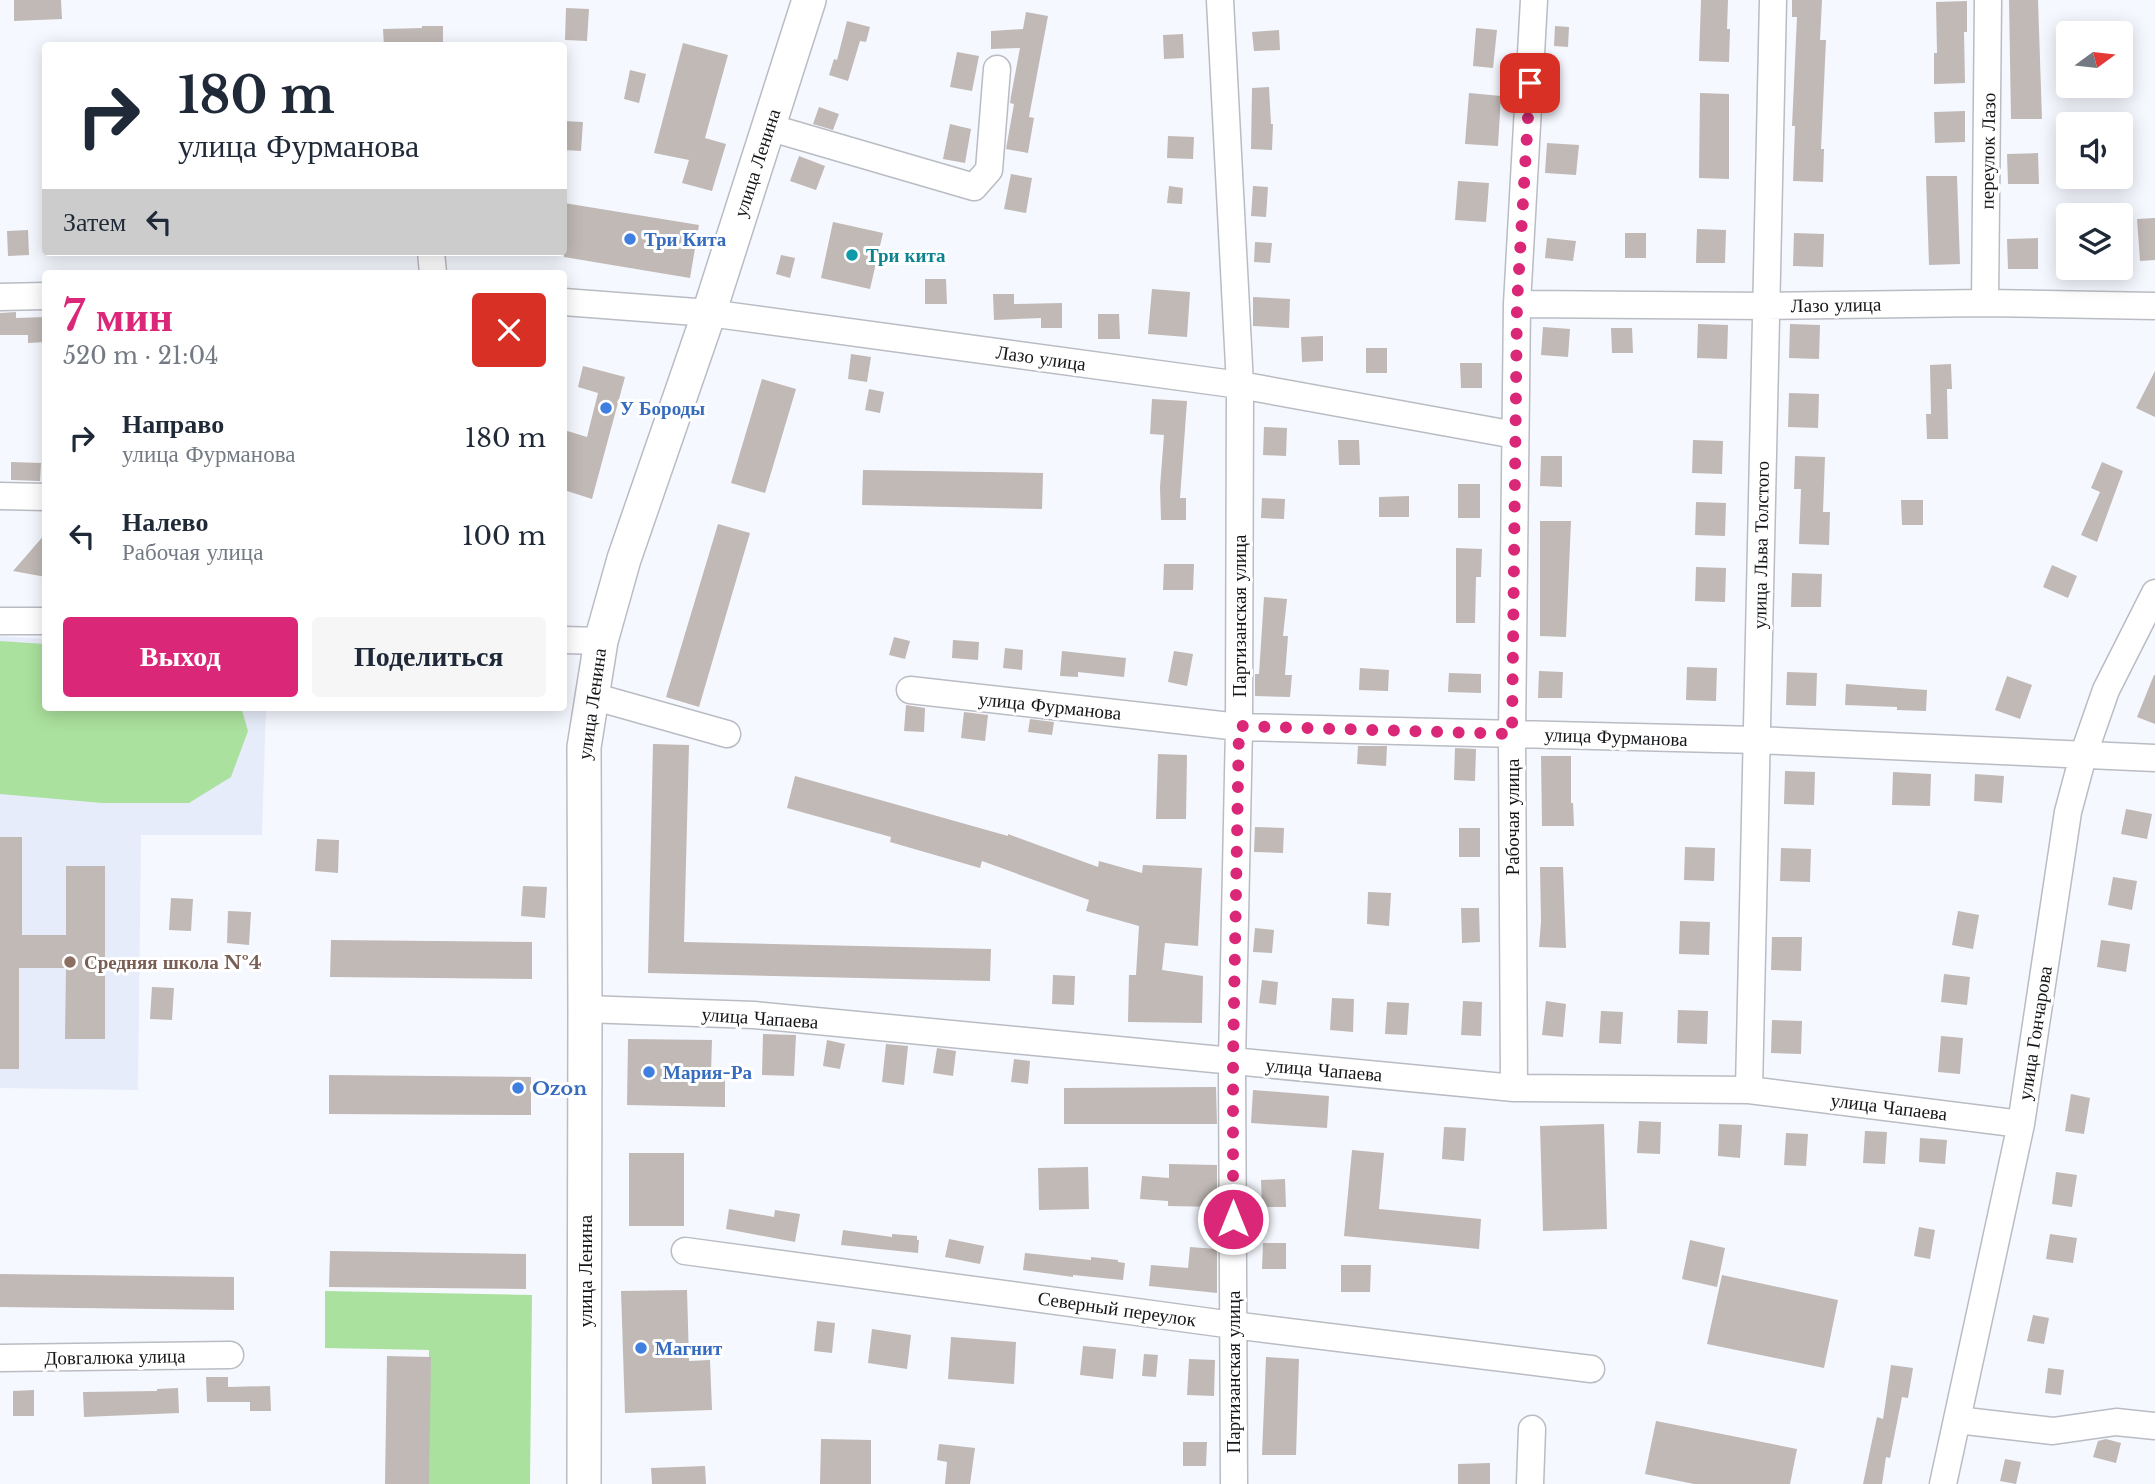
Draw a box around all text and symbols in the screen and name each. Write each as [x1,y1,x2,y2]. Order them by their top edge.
north arrow [2056,21,2133,98]
map controls [2056,21,2133,280]
pin [1500,53,1560,113]
icon: arrive [1511,64,1549,102]
text: 180 m [178,65,335,126]
icon: right [63,70,154,161]
street label: переулок Лазо [1975,93,2001,209]
street label: улица Ленина [729,105,785,220]
button: sound [2056,112,2133,189]
text: улица Фурманова [178,126,419,166]
icon: left [140,203,178,241]
button: layers [2056,203,2133,280]
text: Затем [63,206,126,238]
place label: Три Кита [644,228,727,251]
marker: Три Кита [622,231,638,247]
place label: Три кита [866,244,946,267]
marker: Три кита [844,247,860,263]
text: 7 мин [63,290,173,342]
button: close [472,293,546,367]
street label: Лазо улица [1791,293,1882,317]
street label: Лазо улица [995,340,1088,376]
text: 520 m · 21:04 [63,342,219,370]
place label: У Бороды [620,397,705,420]
marker: У Бороды [598,400,614,416]
text: Направо [122,408,224,440]
icon: right [63,419,101,457]
text: 180 m [465,422,546,454]
text: улица Фурманова [122,440,295,468]
street label: улица Льва Толстого [1748,461,1774,629]
text: Налево [122,506,208,538]
icon: left [63,517,101,555]
text: 100 m [462,520,546,552]
street label: Партизанская улица [1228,534,1251,697]
text: Рабочая улица [122,538,263,566]
button: Выход [63,617,298,697]
button: Поделиться [312,617,546,697]
street label: улица Ленина [573,646,611,761]
street label: улица Фурманова [978,687,1123,725]
street label: улица Фурманова [1544,723,1689,751]
street label: Рабочая улица [1501,758,1524,875]
place label: Средняя школа №4 [84,951,262,974]
marker: Средняя школа №4 [62,954,78,970]
street label: улица Гончарова [2013,964,2057,1102]
street label: улица Чапаева [701,1002,820,1034]
street label: улица Чапаева [1265,1053,1384,1087]
place label: Мария-Ра [663,1061,753,1084]
marker: Мария-Ра [641,1064,657,1080]
place label: Ozon [532,1077,587,1100]
marker: Ozon [510,1080,526,1096]
street label: улица Чапаева [1829,1088,1949,1126]
position arrow [1196,1182,1270,1256]
street label: улица Ленина [574,1214,597,1327]
street label: Северный переулок [1036,1287,1198,1332]
street label: Партизанская улица [1222,1290,1245,1453]
place label: Магнит [655,1337,723,1360]
marker: Магнит [633,1340,649,1356]
street label: Довгалюка улица [44,1344,186,1370]

